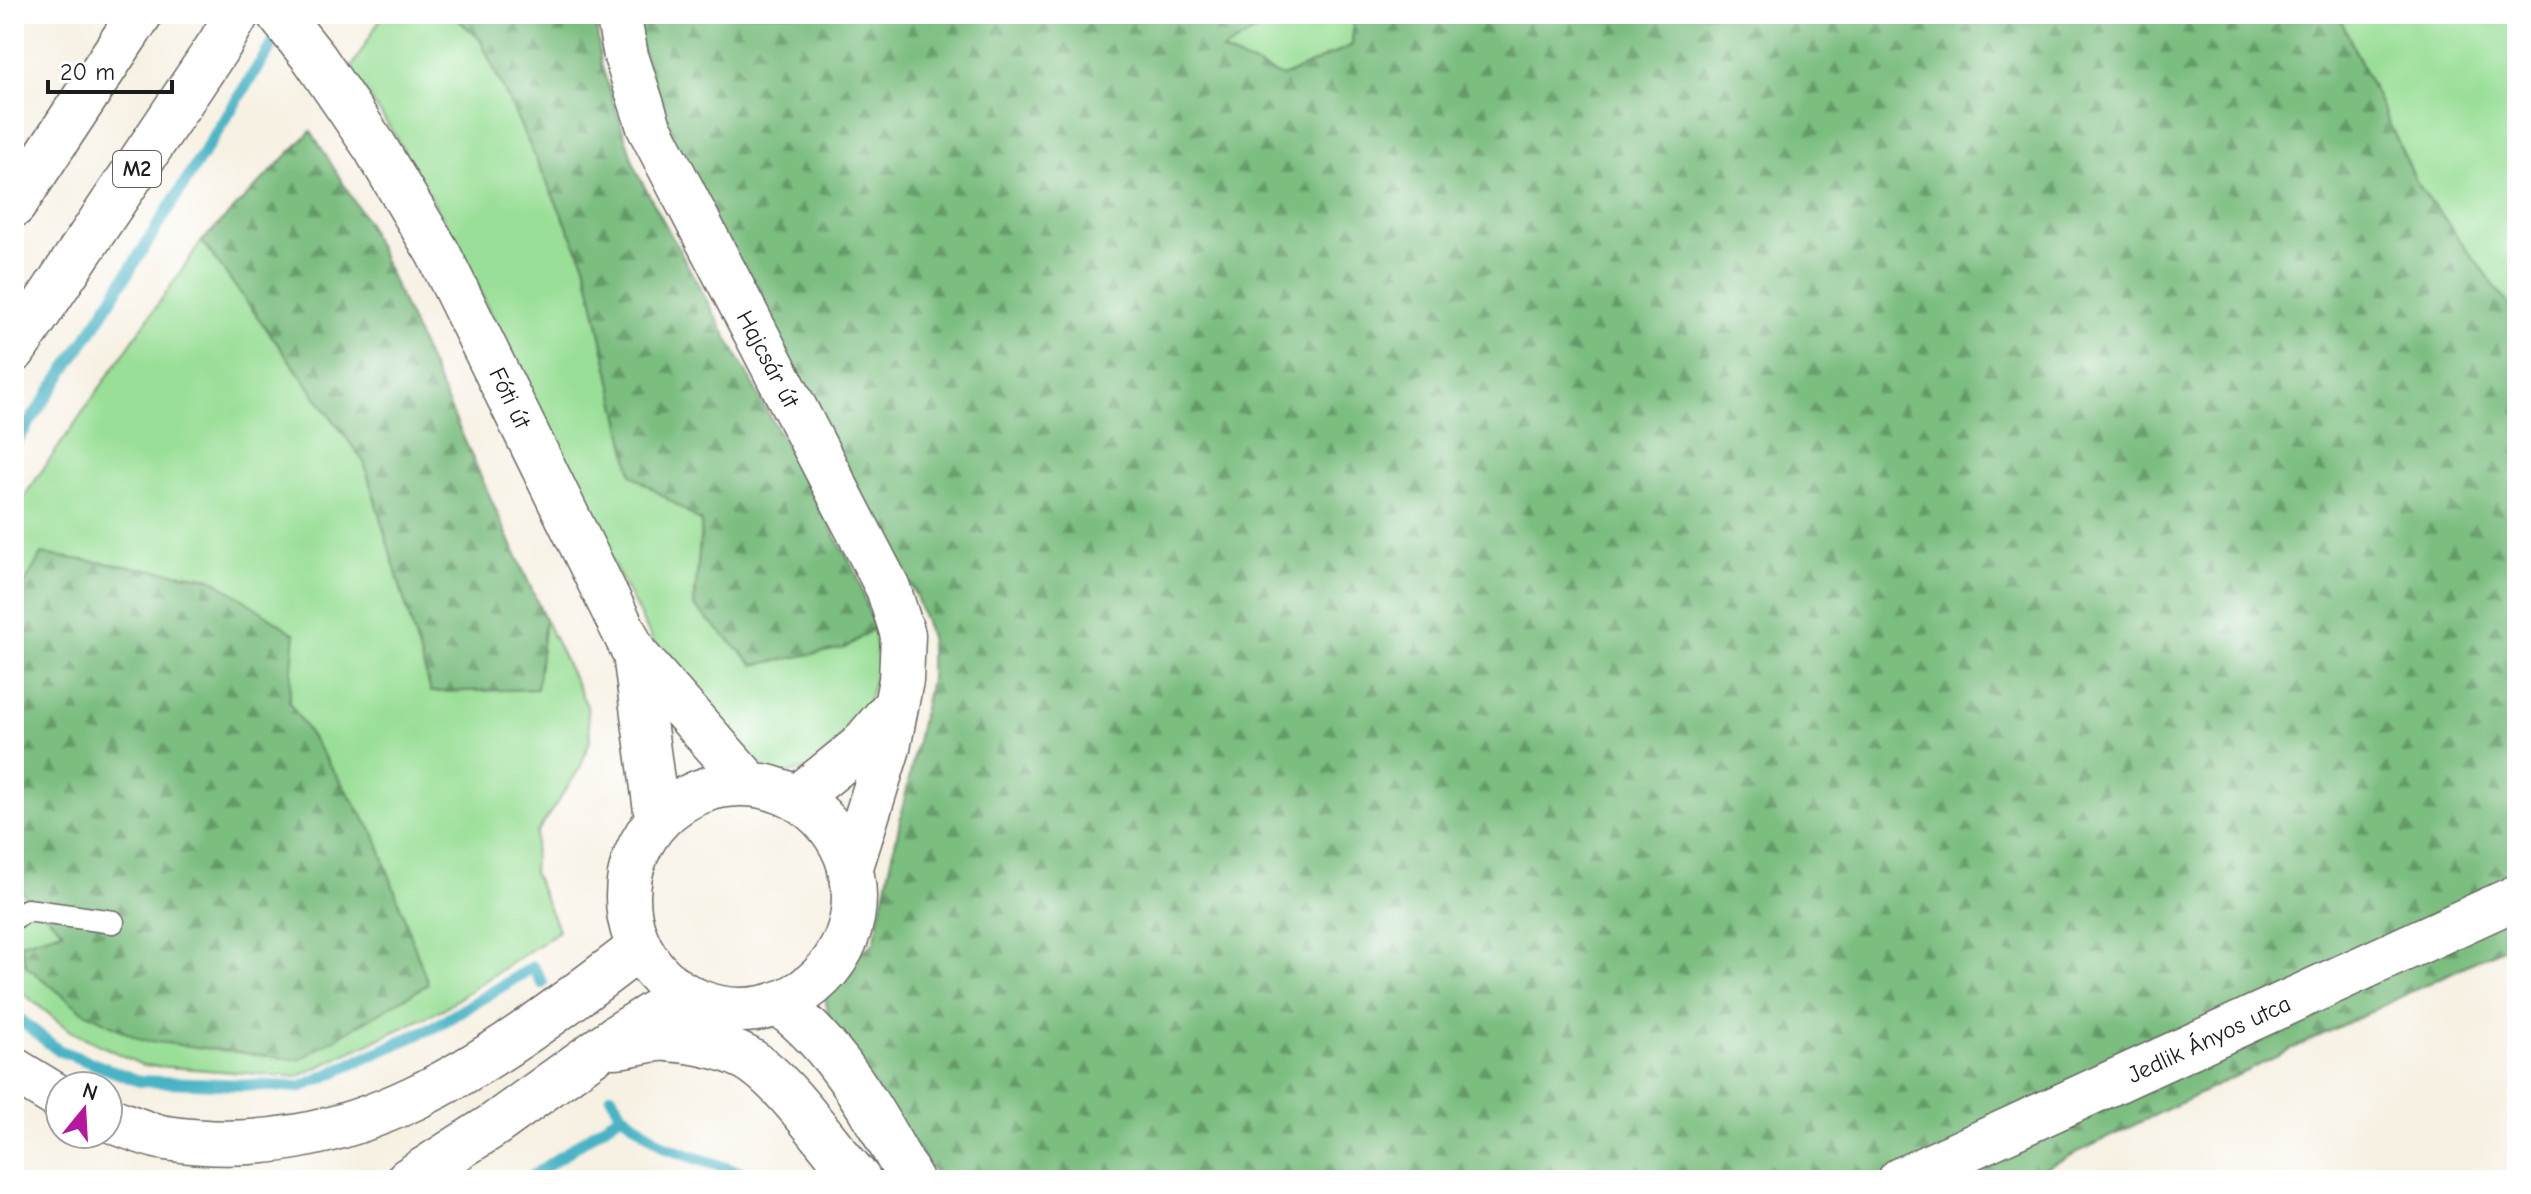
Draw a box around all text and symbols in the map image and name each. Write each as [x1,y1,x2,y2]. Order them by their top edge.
scale bar [48,44,172,94]
text: 20 m [60,58,115,86]
road number: M2 [113,151,161,187]
street label: Hajcsár út [731,306,806,413]
street label: Fóti út [483,363,537,434]
street label: Jedlik Ányos utca [2123,989,2295,1089]
north arrow [44,1070,124,1150]
text: N [79,1077,101,1107]

